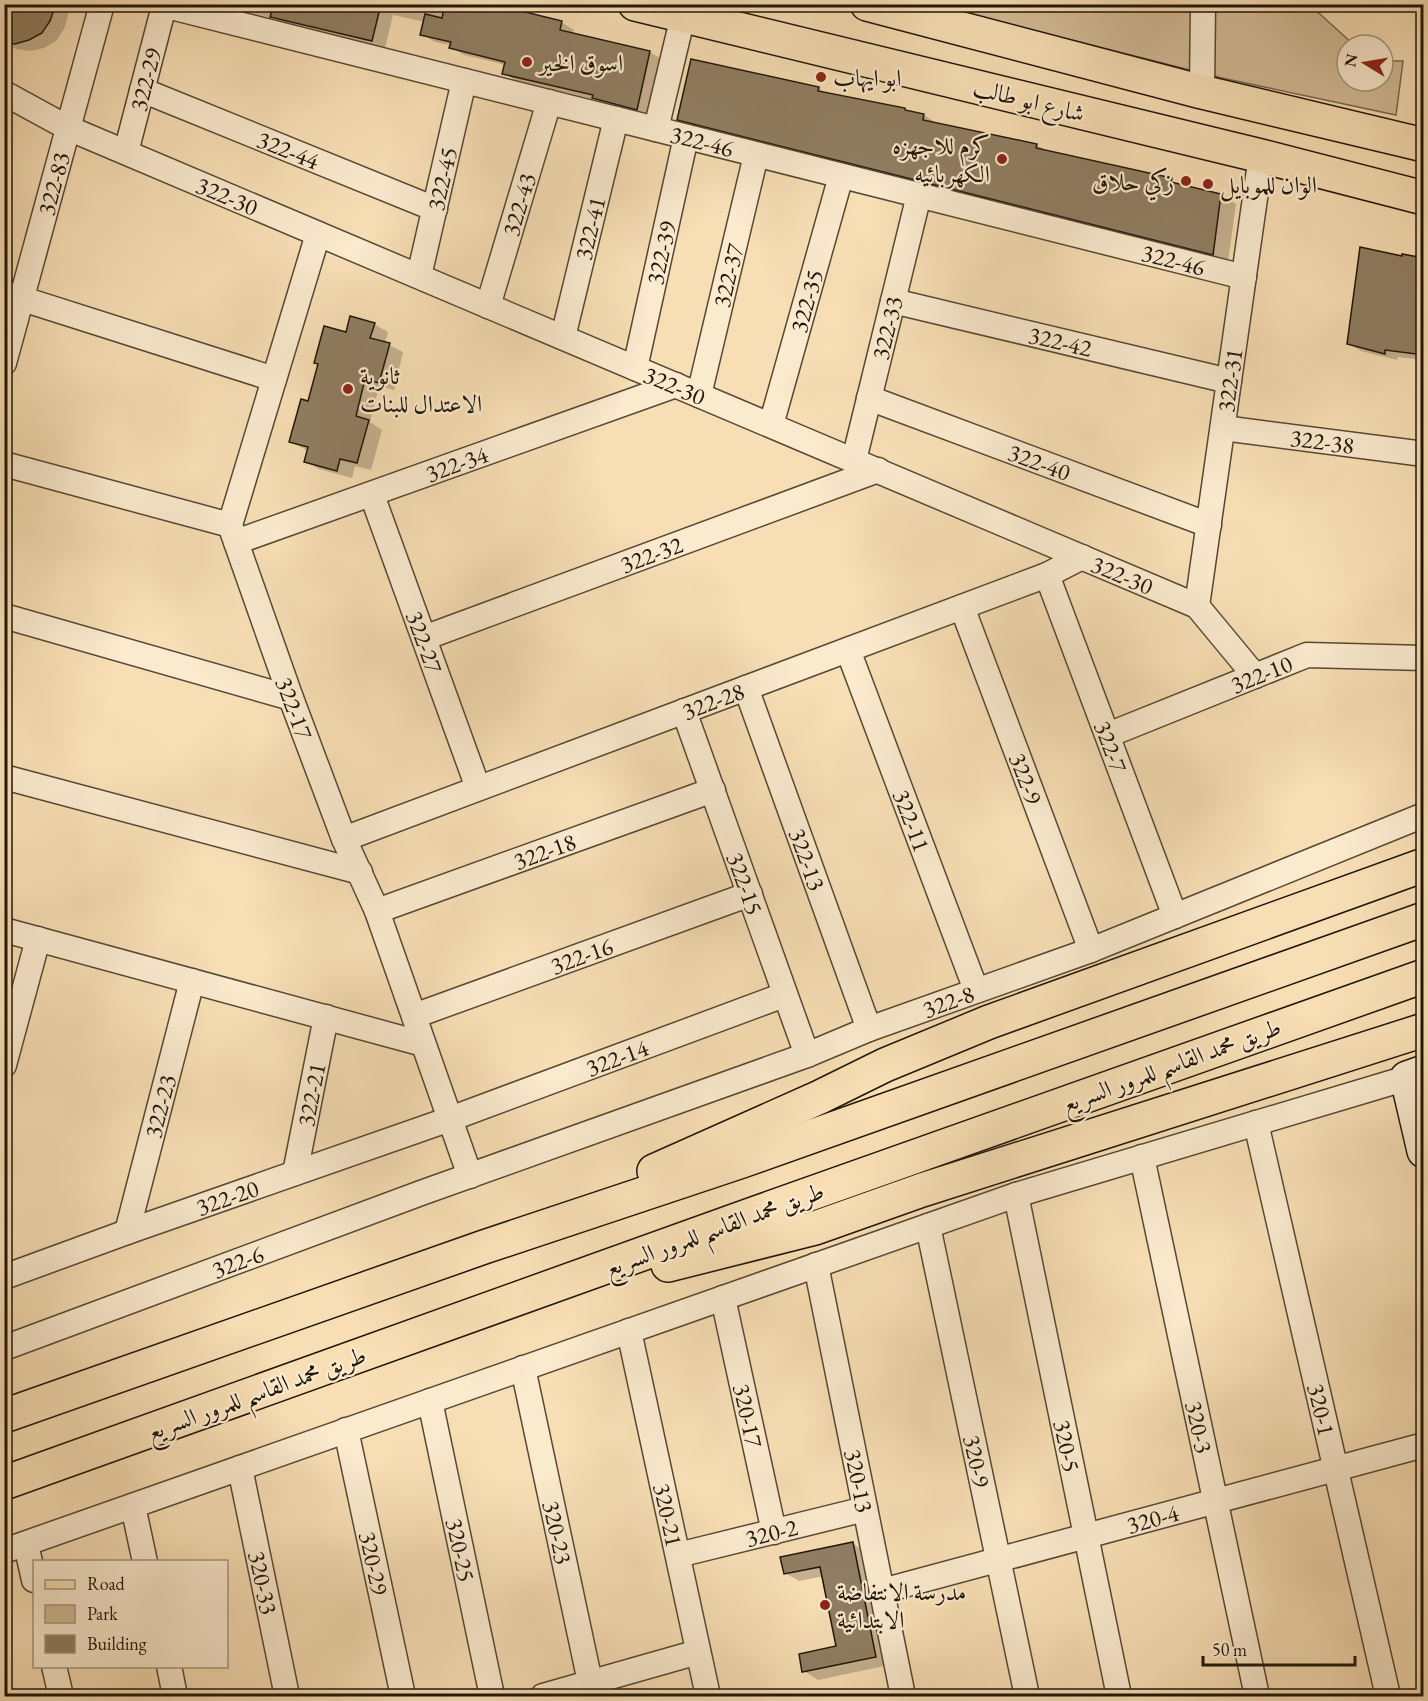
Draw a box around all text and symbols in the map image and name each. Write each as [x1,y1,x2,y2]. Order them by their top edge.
north arrow [1335,33,1395,93]
street label: 322-29 [122,44,168,114]
place label: اسوق الخير [536,47,623,78]
text: N [1339,52,1362,69]
marker: اسوق الخير [520,55,534,69]
place label: ابو ايهاب [833,62,902,93]
marker: ابو ايهاب [814,70,828,84]
street label: شارع ابو طالب [969,71,1088,134]
street label: 322-46 [667,118,737,164]
street label: 322-44 [253,123,324,176]
place label: كرم للاجهزه الكهربائيه [892,130,990,189]
street label: 322-45 [419,144,464,213]
street label: 322-83 [30,149,76,219]
marker: كرم للاجهزه الكهربائيه [995,152,1009,166]
place label: زكي حلاق [1092,166,1174,201]
street label: 322-30 [192,169,263,222]
street label: 322-43 [494,169,542,240]
place label: الوان للموبايل [1220,169,1317,202]
marker: زكي حلاق [1179,174,1193,188]
marker: الوان للموبايل [1201,177,1215,191]
street label: 322-41 [567,193,612,263]
street label: 322-39 [638,218,683,287]
street label: 322-46 [1138,236,1208,282]
street label: 322-37 [705,240,750,310]
street label: 322-35 [782,266,830,336]
street label: 322-33 [864,293,909,363]
street label: 322-42 [1025,318,1096,363]
street label: 322-31 [1209,346,1249,414]
street label: 322-30 [639,358,711,412]
place label: ثانوية الاعتدال للبنات [360,360,482,419]
marker: ثانوية الاعتدال للبنات [341,382,355,396]
street label: 322-38 [1288,421,1356,460]
street label: 322-40 [1004,436,1075,487]
street label: 322-34 [421,438,492,489]
street label: 322-32 [615,528,687,580]
street label: 322-30 [1087,548,1158,601]
street label: 322-27 [400,606,451,678]
street label: 322-10 [1226,647,1297,700]
street label: 322-17 [269,673,321,744]
street label: 322-28 [677,675,748,726]
street label: 322-7 [1088,716,1135,777]
street label: 322-9 [1003,748,1050,809]
street label: 322-11 [886,785,938,856]
street label: 322-13 [782,824,833,895]
street label: 322-18 [509,825,580,876]
street label: 322-15 [720,848,771,919]
street label: 322-16 [546,930,617,981]
street label: 322-8 [918,977,978,1024]
street label: طريق محمد القاسم للمرور السريع [1057,1011,1288,1128]
street label: 322-14 [581,1031,653,1083]
street label: 322-21 [289,1060,332,1129]
street label: 322-23 [137,1071,183,1141]
street label: 322-20 [192,1172,263,1222]
street label: طريق محمد القاسم للمرور السريع [600,1175,831,1292]
street label: 322-6 [207,1238,267,1285]
street label: طريق محمد القاسم للمرور السريع [142,1339,373,1456]
street label: 320-1 [1301,1380,1343,1439]
street label: 320-17 [727,1381,771,1450]
street label: 320-3 [1179,1398,1220,1456]
street label: 320-5 [1047,1417,1088,1475]
street label: 320-9 [957,1432,998,1490]
street label: 320-13 [838,1446,881,1515]
street label: 320-21 [647,1480,691,1549]
street label: 320-4 [1123,1496,1182,1540]
street label: 320-23 [536,1498,580,1567]
street label: 320-2 [742,1511,801,1553]
street label: 320-25 [439,1515,483,1584]
street label: 320-29 [353,1528,396,1598]
street label: 320-33 [242,1548,285,1617]
legend [33,1560,228,1668]
text: Road [87,1572,126,1595]
place label: مدرسة الانتفاضة الابتدائية [837,1576,966,1635]
marker: مدرسة الانتفاضة الابتدائية [818,1598,832,1612]
text: Park [87,1602,118,1625]
scale bar [1203,1629,1354,1667]
text: Building [87,1632,147,1655]
text: 50 m [1212,1638,1247,1661]

